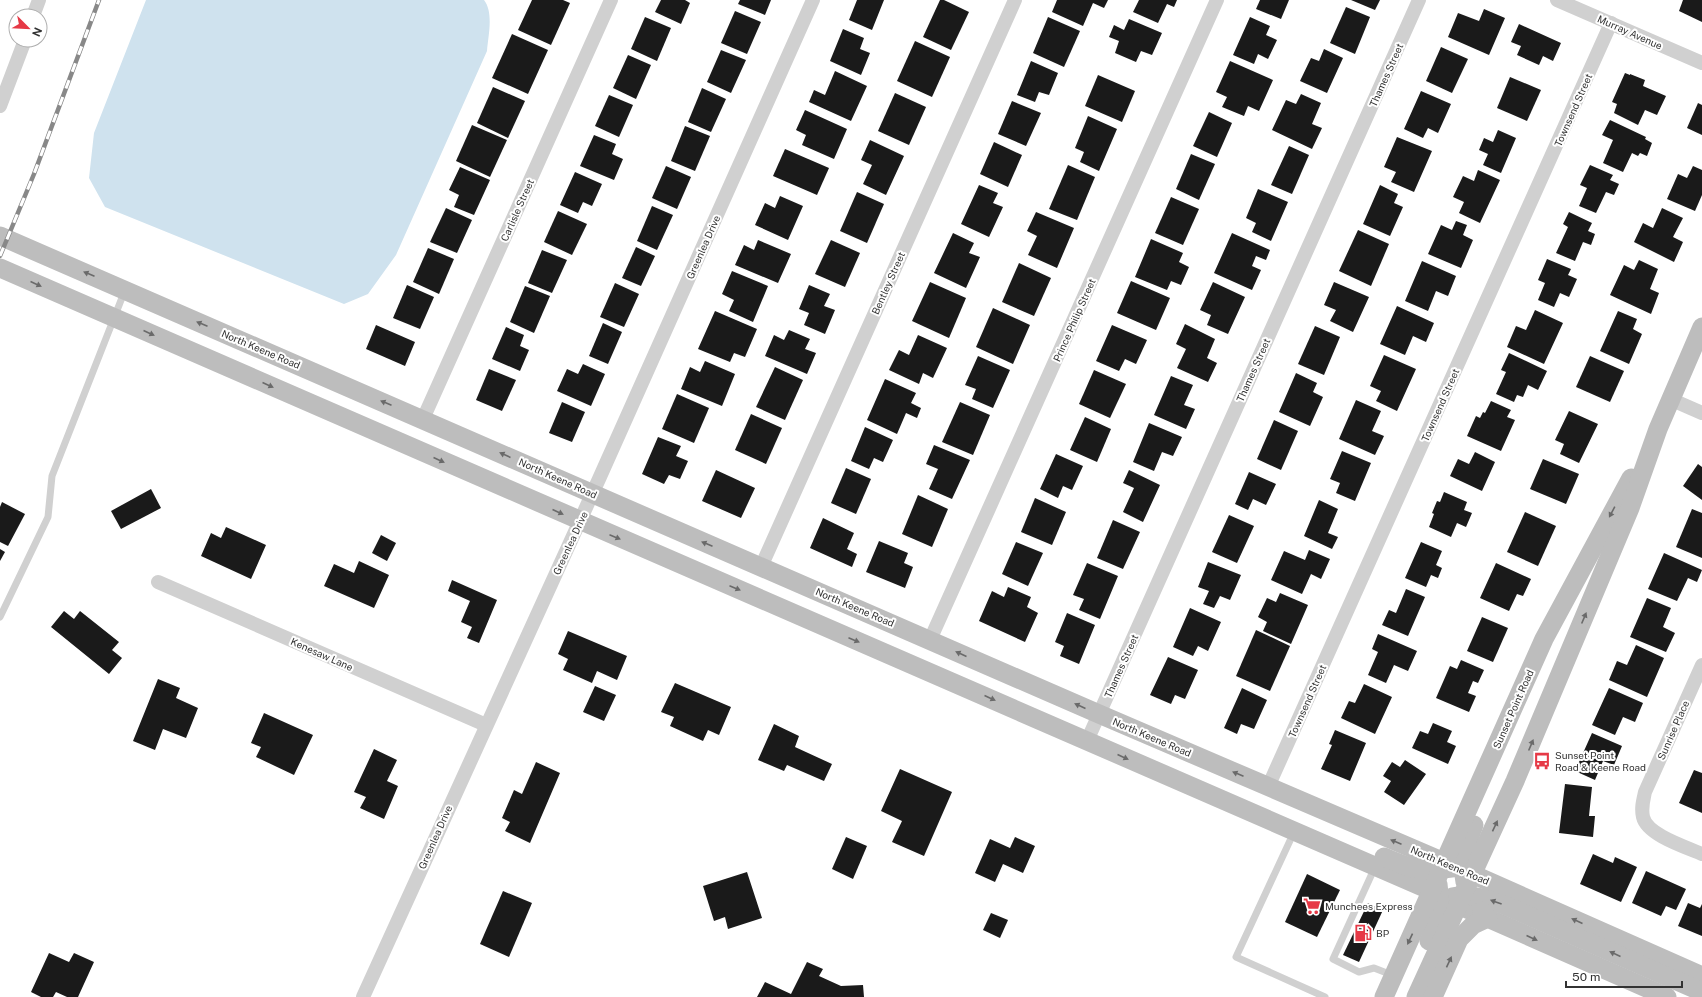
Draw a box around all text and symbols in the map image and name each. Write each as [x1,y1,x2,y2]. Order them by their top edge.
north arrow [8,8,48,48]
street label: Murray Avenue [1596,12,1665,52]
text: N [30,26,44,38]
street label: Thames Street [1367,41,1405,109]
street label: Townsend Street [1552,72,1594,148]
street label: Carlisle Street [498,177,536,243]
street label: Greenlea Drive [684,213,723,281]
street label: Bentley Street [869,250,907,316]
one-way arrow [83,271,95,278]
street label: Prince Philip Street [1050,276,1098,363]
one-way arrow [30,281,41,287]
one-way arrow [196,320,208,326]
street label: North Keene Road [220,327,302,371]
one-way arrow [143,331,155,337]
street label: Thames Street [1234,336,1272,404]
street label: Townsend Street [1419,367,1461,443]
one-way arrow [262,383,274,389]
one-way arrow [380,400,391,406]
one-way arrow [498,452,510,458]
street label: North Keene Road [517,455,599,501]
one-way arrow [433,457,445,463]
one-way arrow [1609,507,1616,518]
street label: Greenlea Drive [550,509,590,577]
one-way arrow [553,509,564,515]
one-way arrow [610,534,621,540]
one-way arrow [701,540,713,546]
street label: North Keene Road [814,585,896,629]
one-way arrow [729,586,741,592]
one-way arrow [1581,612,1588,624]
street label: Thames Street [1102,632,1140,700]
street label: Kenesaw Lane [289,635,355,673]
one-way arrow [849,637,861,643]
one-way arrow [955,650,967,656]
street label: Townsend Street [1286,663,1328,739]
street label: Sunset Point Road [1490,668,1536,750]
one-way arrow [984,696,996,702]
street label: Sunrise Place [1655,698,1692,762]
one-way arrow [1075,703,1086,709]
street label: North Keene Road [1111,715,1193,759]
one-way arrow [1528,739,1534,751]
place label: Sunset Point Road & Keene Road [1555,749,1646,773]
bus stop icon: Sunset Point Road & Keene Road [1532,751,1552,771]
one-way arrow [1117,754,1129,760]
one-way arrow [1233,771,1244,777]
street label: Greenlea Drive [416,803,455,871]
one-way arrow [1492,820,1498,832]
one-way arrow [1390,839,1402,846]
street label: North Keene Road [1409,843,1491,887]
supermarket icon: Munchees Express [1302,896,1322,916]
one-way arrow [1490,899,1502,905]
place label: Munchees Express [1325,900,1413,912]
one-way arrow [1571,918,1582,924]
fuel station icon: BP [1353,923,1373,943]
place label: BP [1376,927,1390,939]
one-way arrow [1407,934,1413,945]
one-way arrow [1526,935,1537,941]
one-way arrow [1610,951,1621,957]
one-way arrow [1446,956,1452,967]
scale bar [1566,963,1682,989]
text: 50 m [1572,970,1600,984]

